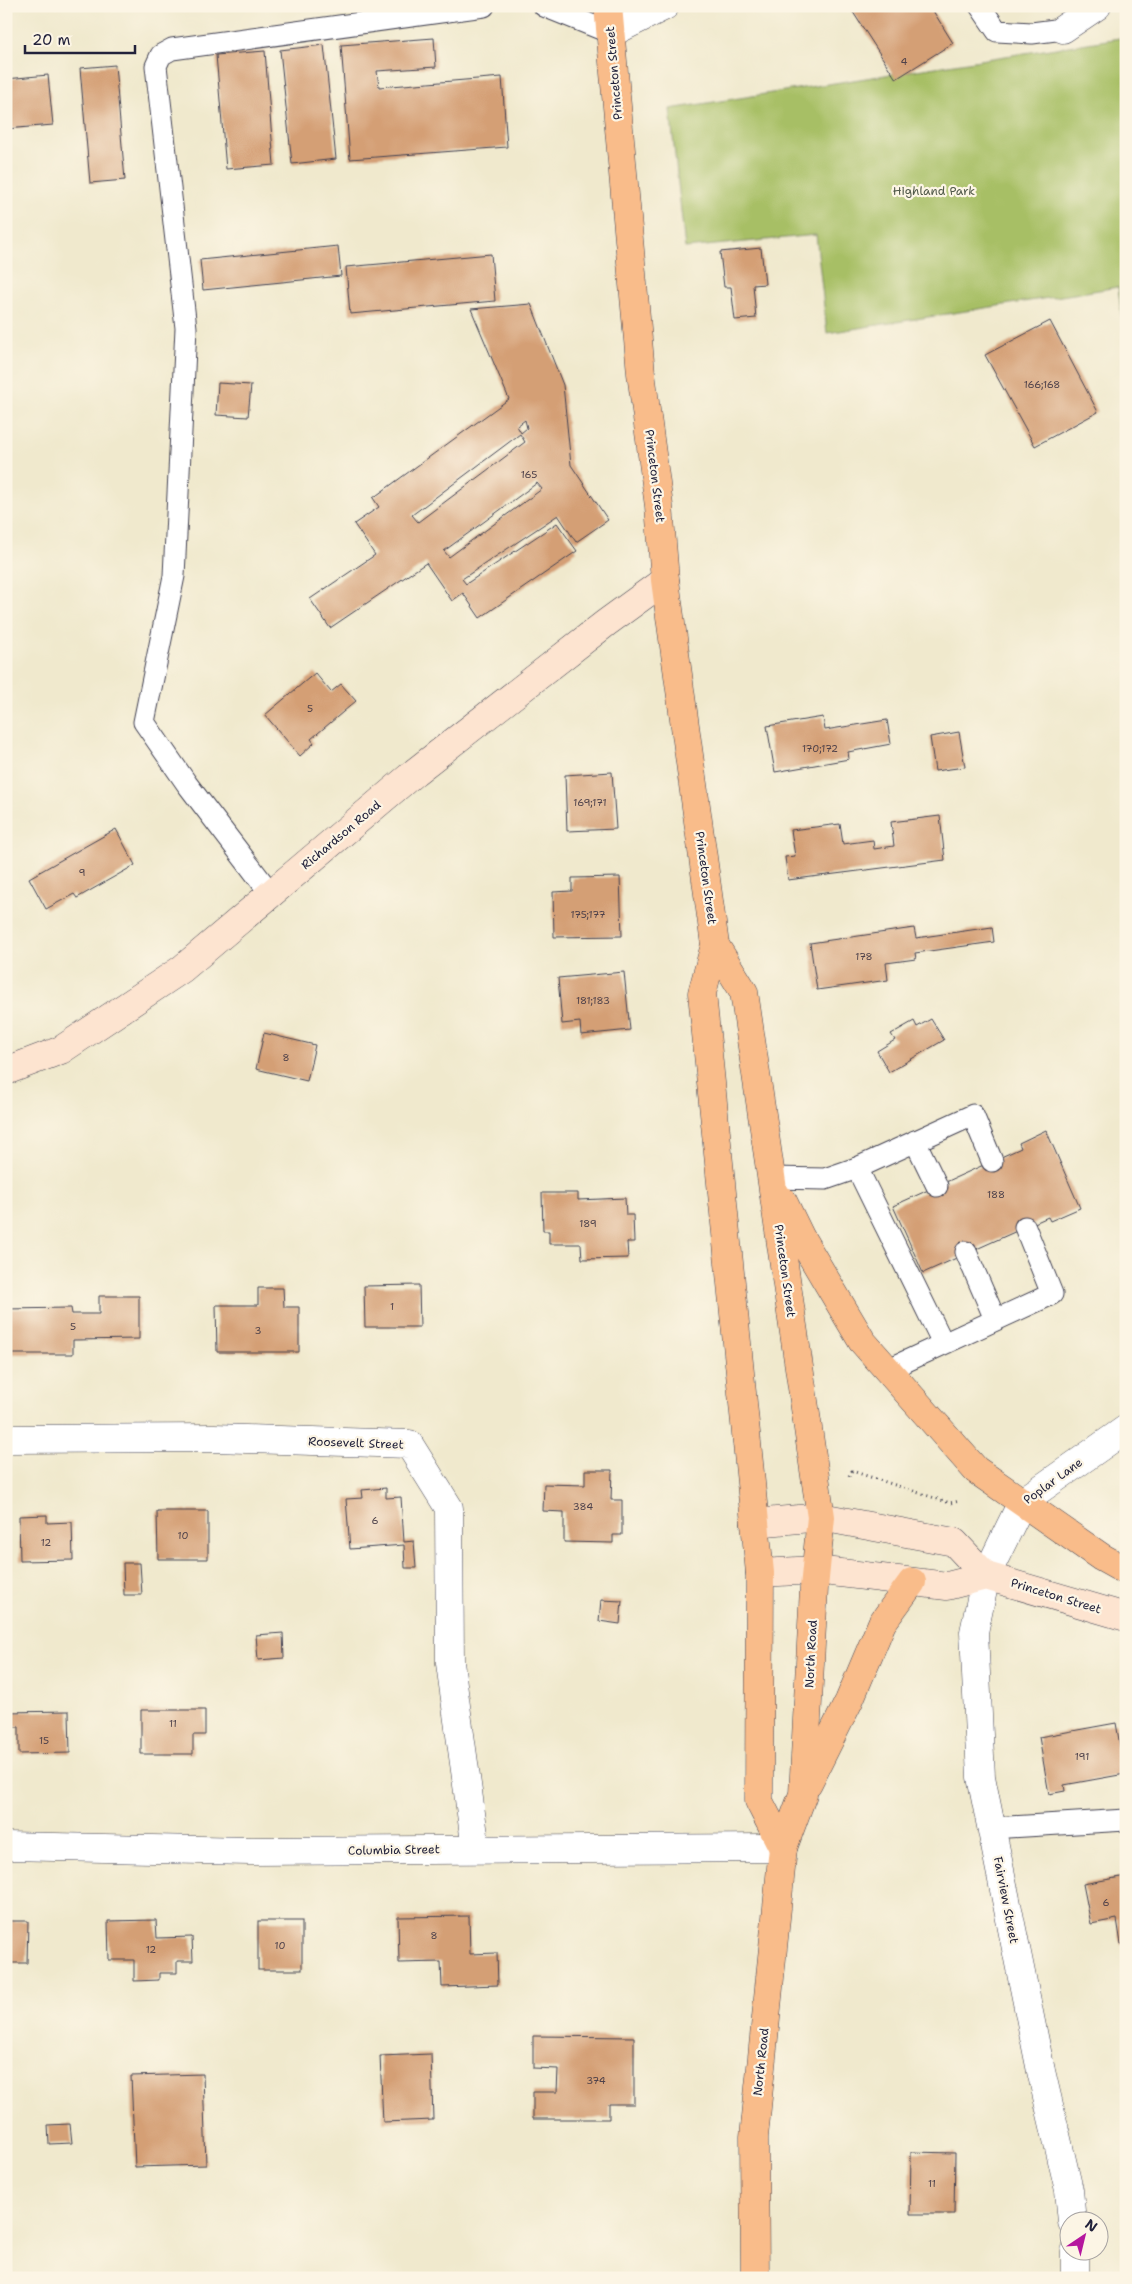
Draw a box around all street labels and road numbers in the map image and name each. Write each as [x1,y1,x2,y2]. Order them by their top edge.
street label: Princeton Street [602,26,626,120]
street label: Princeton Street [641,428,669,524]
street label: Richardson Road [298,797,384,873]
street label: Princeton Street [692,830,720,926]
street label: Princeton Street [771,1223,799,1319]
street label: Roosevelt Street [308,1433,404,1453]
street label: Poplar Lane [1020,1454,1086,1508]
street label: Princeton Street [1009,1575,1103,1617]
street label: North Road [801,1619,821,1688]
street label: Columbia Street [348,1841,440,1859]
street label: Fairview Street [990,1855,1022,1945]
street label: North Road [749,2027,773,2097]

